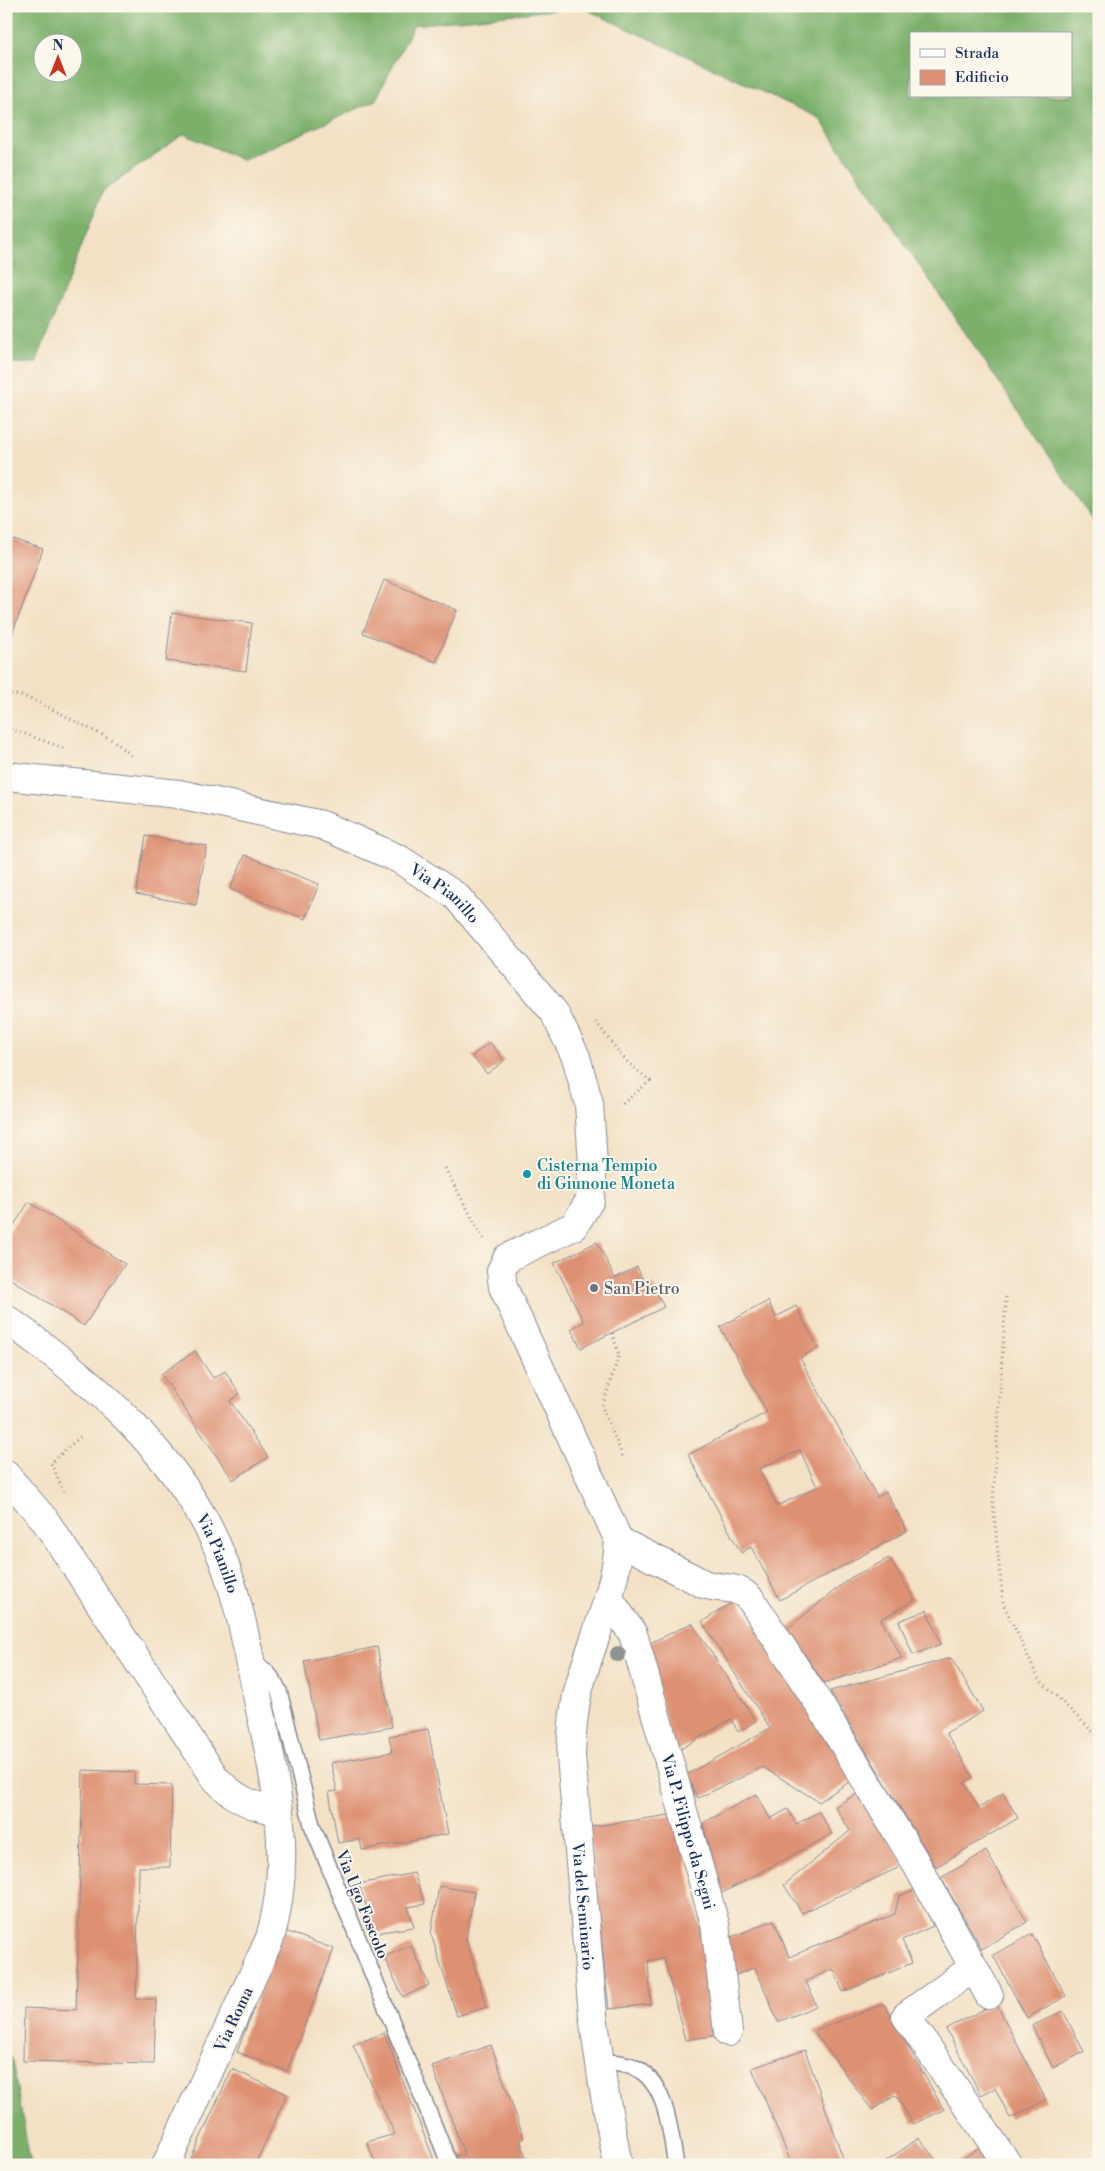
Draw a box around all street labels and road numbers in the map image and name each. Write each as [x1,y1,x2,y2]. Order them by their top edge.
street label: Via Pianillo [405,859,484,928]
street label: Via Pianillo [191,1509,243,1596]
street label: Via P. Filippo da Segni [656,1751,719,1912]
street label: Via del Seminario [567,1841,598,1971]
street label: Via Ugo Foscolo [331,1846,393,1962]
street label: Via Roma [210,1983,258,2056]

